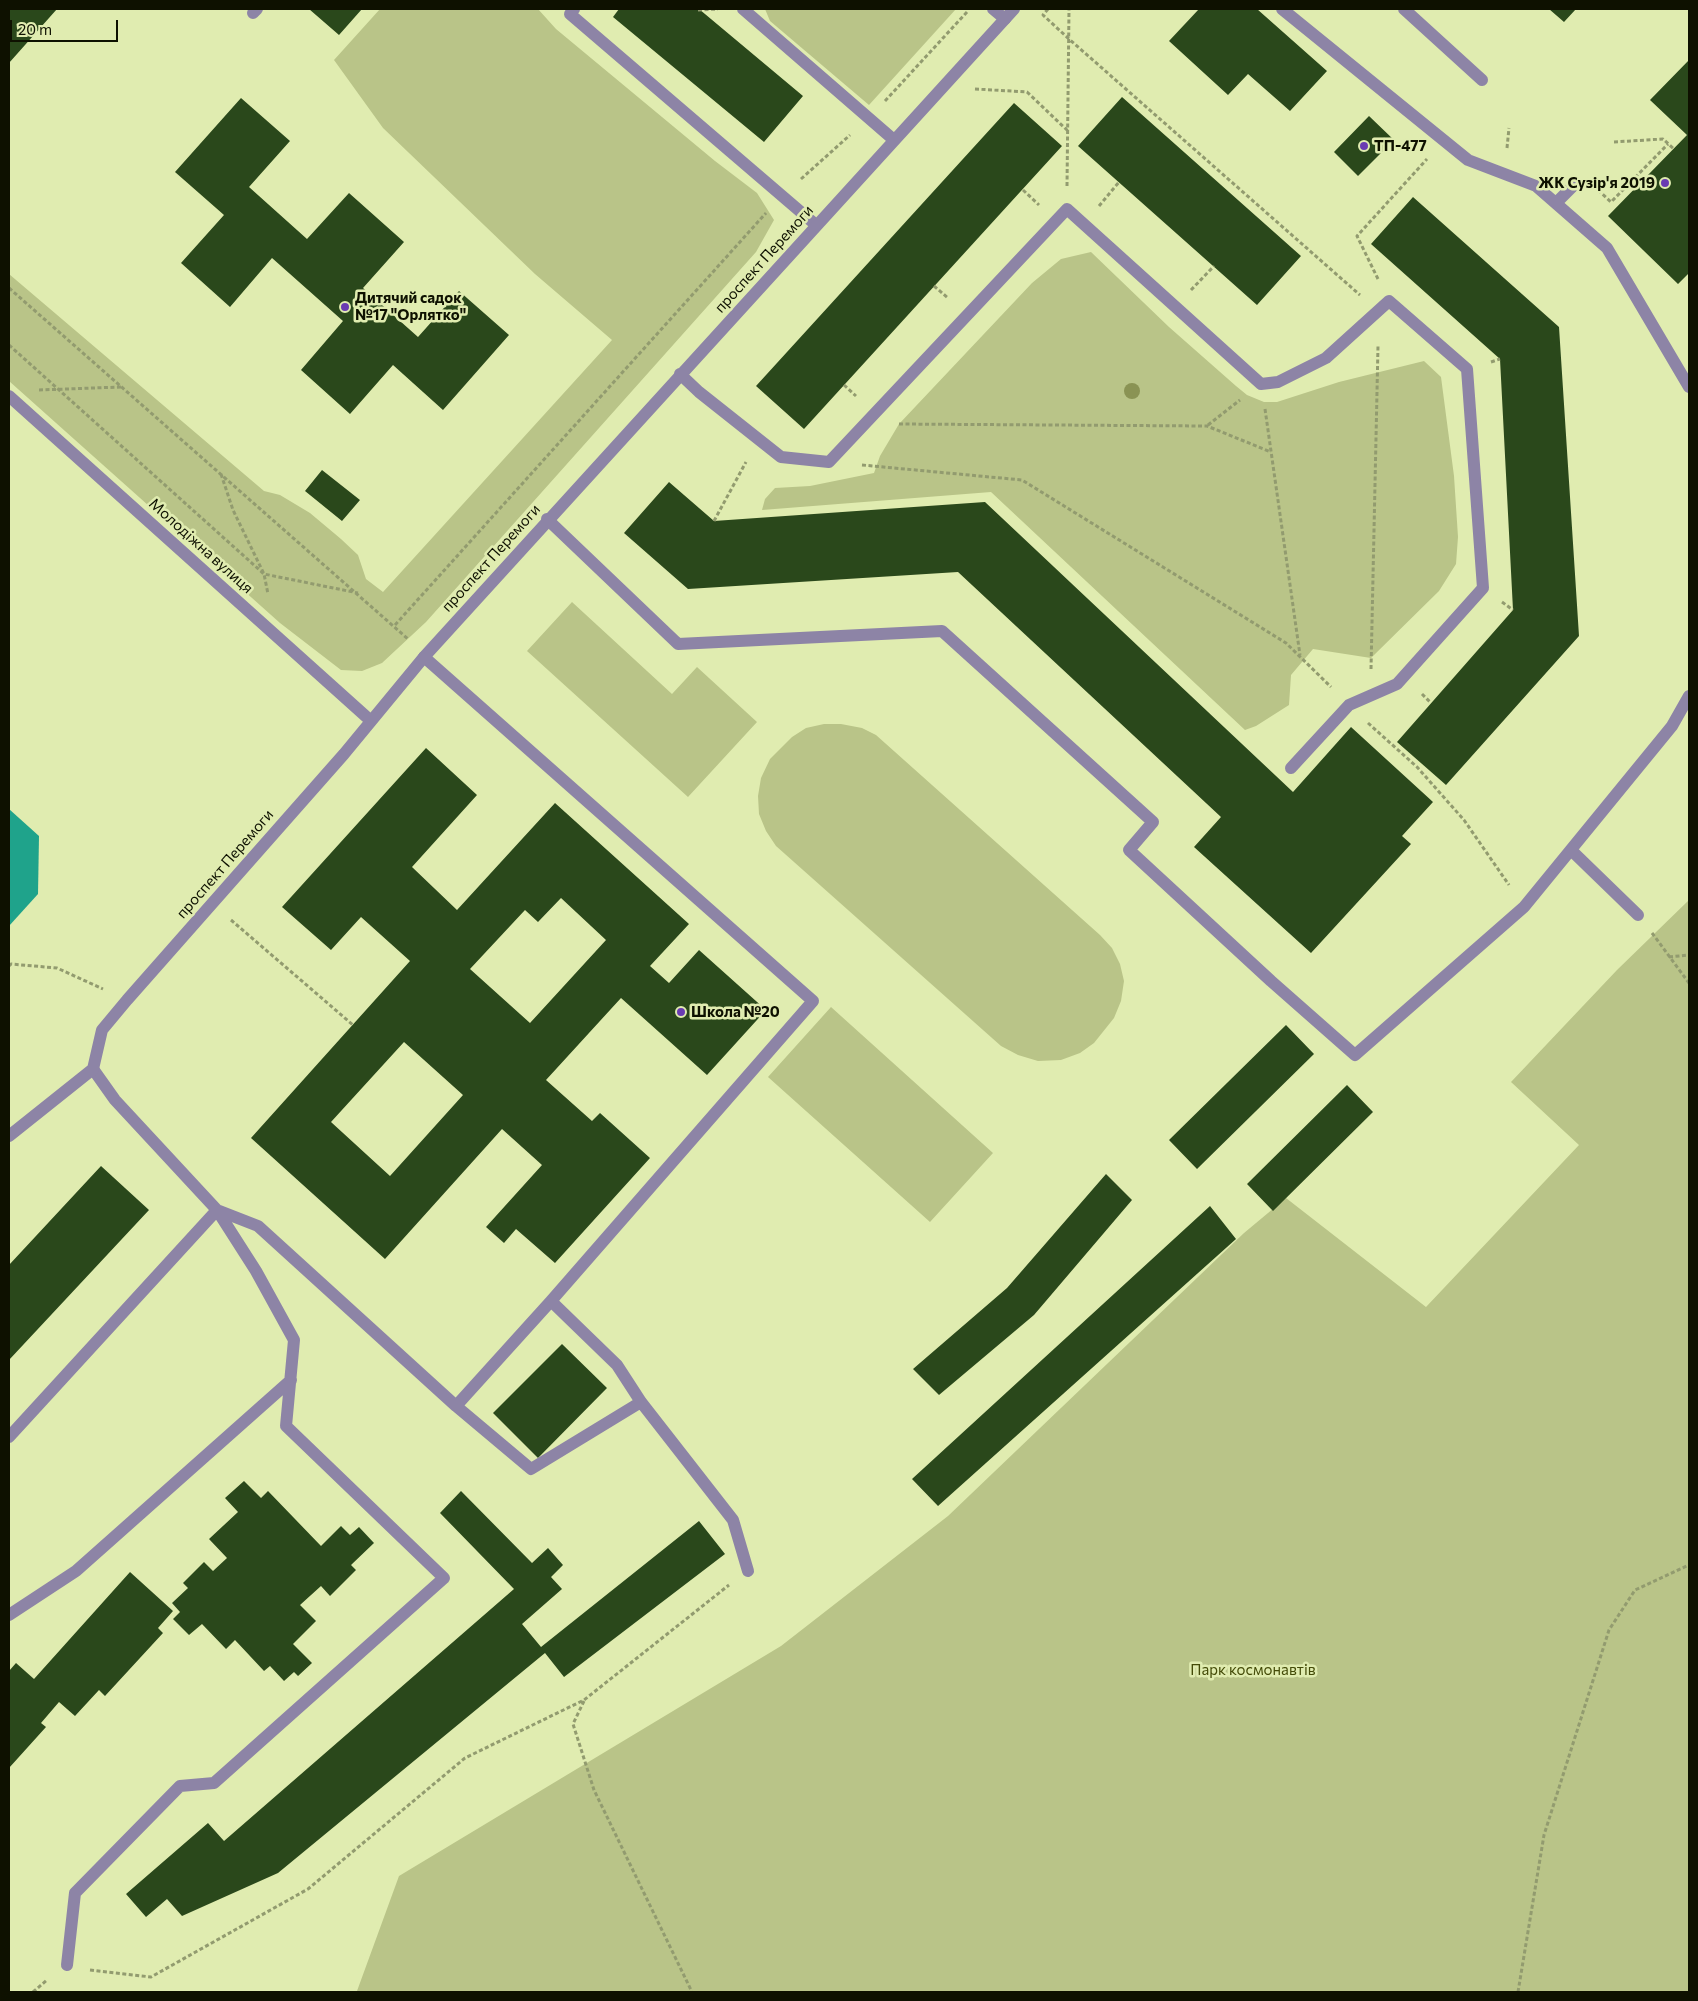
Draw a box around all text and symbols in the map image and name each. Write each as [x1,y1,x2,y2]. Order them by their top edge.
scale bar [12,10,120,42]
text: 20 m [18,20,52,38]
place label: ТП-477 [1374,137,1427,155]
marker: ТП-477 [1358,140,1370,152]
place label: ЖК Сузір'я 2019 [1538,174,1655,192]
marker: ЖК Сузір'я 2019 [1659,177,1671,189]
street label: проспект Перемоги [711,201,817,317]
place label: Дитячий садок №17 "Орлятко" [355,289,466,324]
marker: Дитячий садок №17 "Орлятко" [339,301,351,313]
street label: Молодіжна вулиця [145,495,257,597]
street label: проспект Перемоги [438,500,544,616]
street label: проспект Перемоги [173,806,277,922]
place label: Школа №20 [691,1003,780,1021]
marker: Школа №20 [675,1006,687,1018]
park label: Парк космонавтів [1190,1661,1316,1679]

